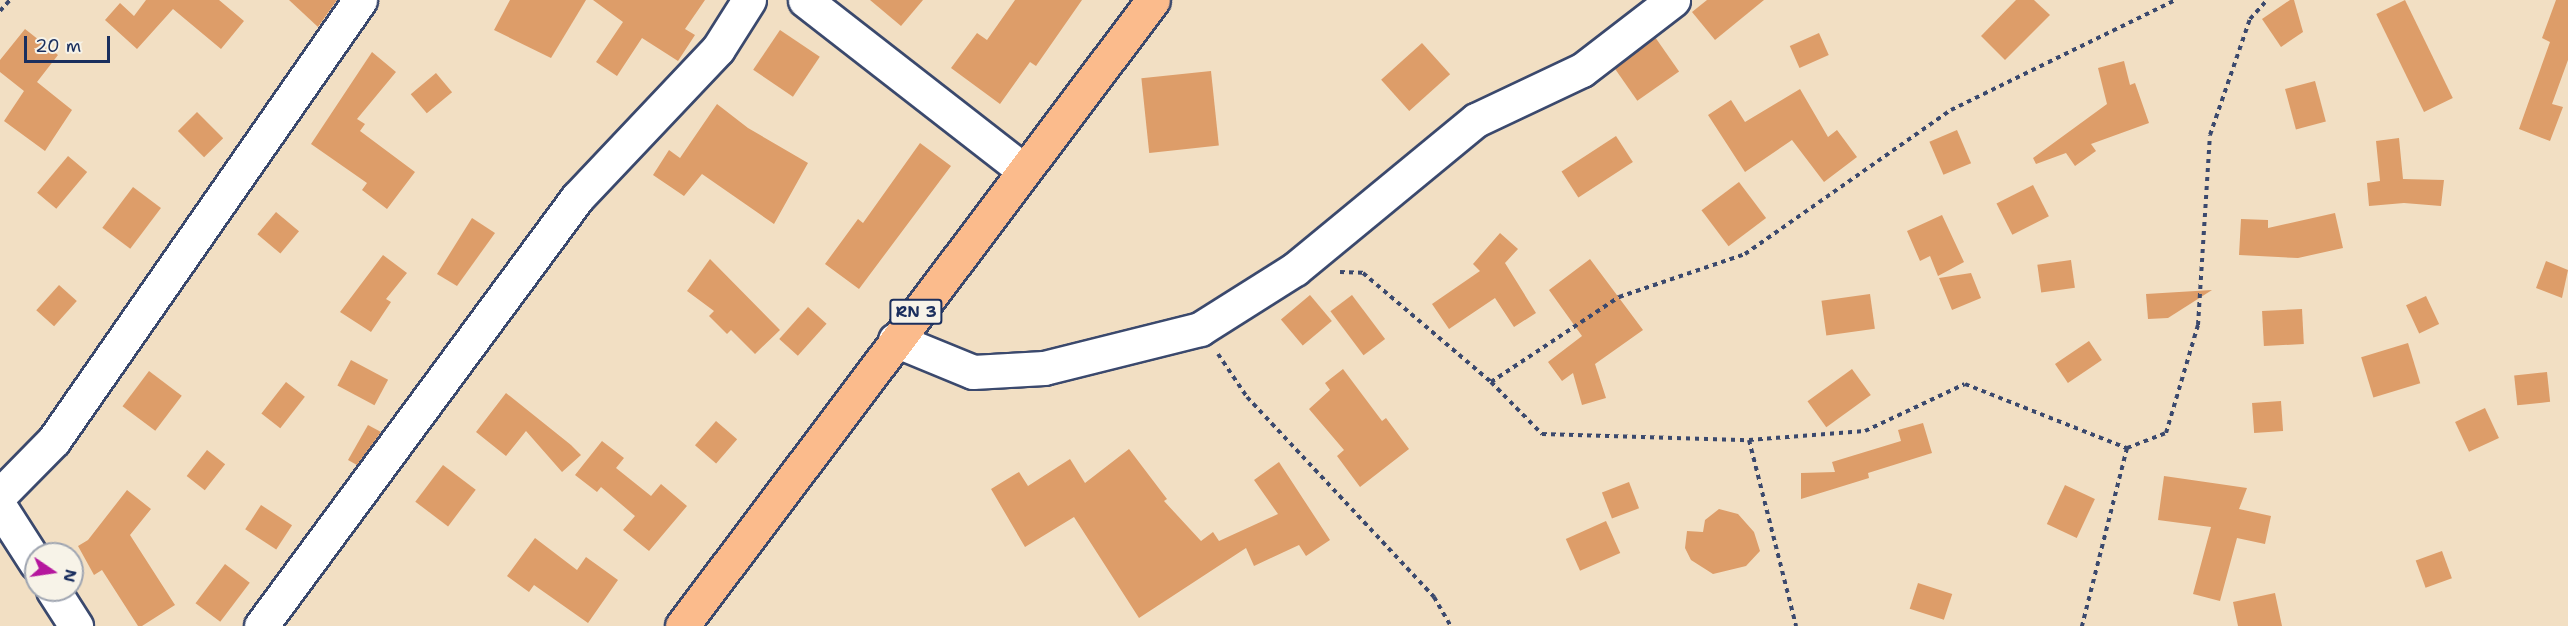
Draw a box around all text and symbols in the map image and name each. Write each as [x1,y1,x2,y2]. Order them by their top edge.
scale bar [27,24,112,62]
text: 20 m [35,34,81,58]
road number: RN 3 [889,299,943,325]
north arrow [24,542,84,602]
text: N [58,567,82,584]

